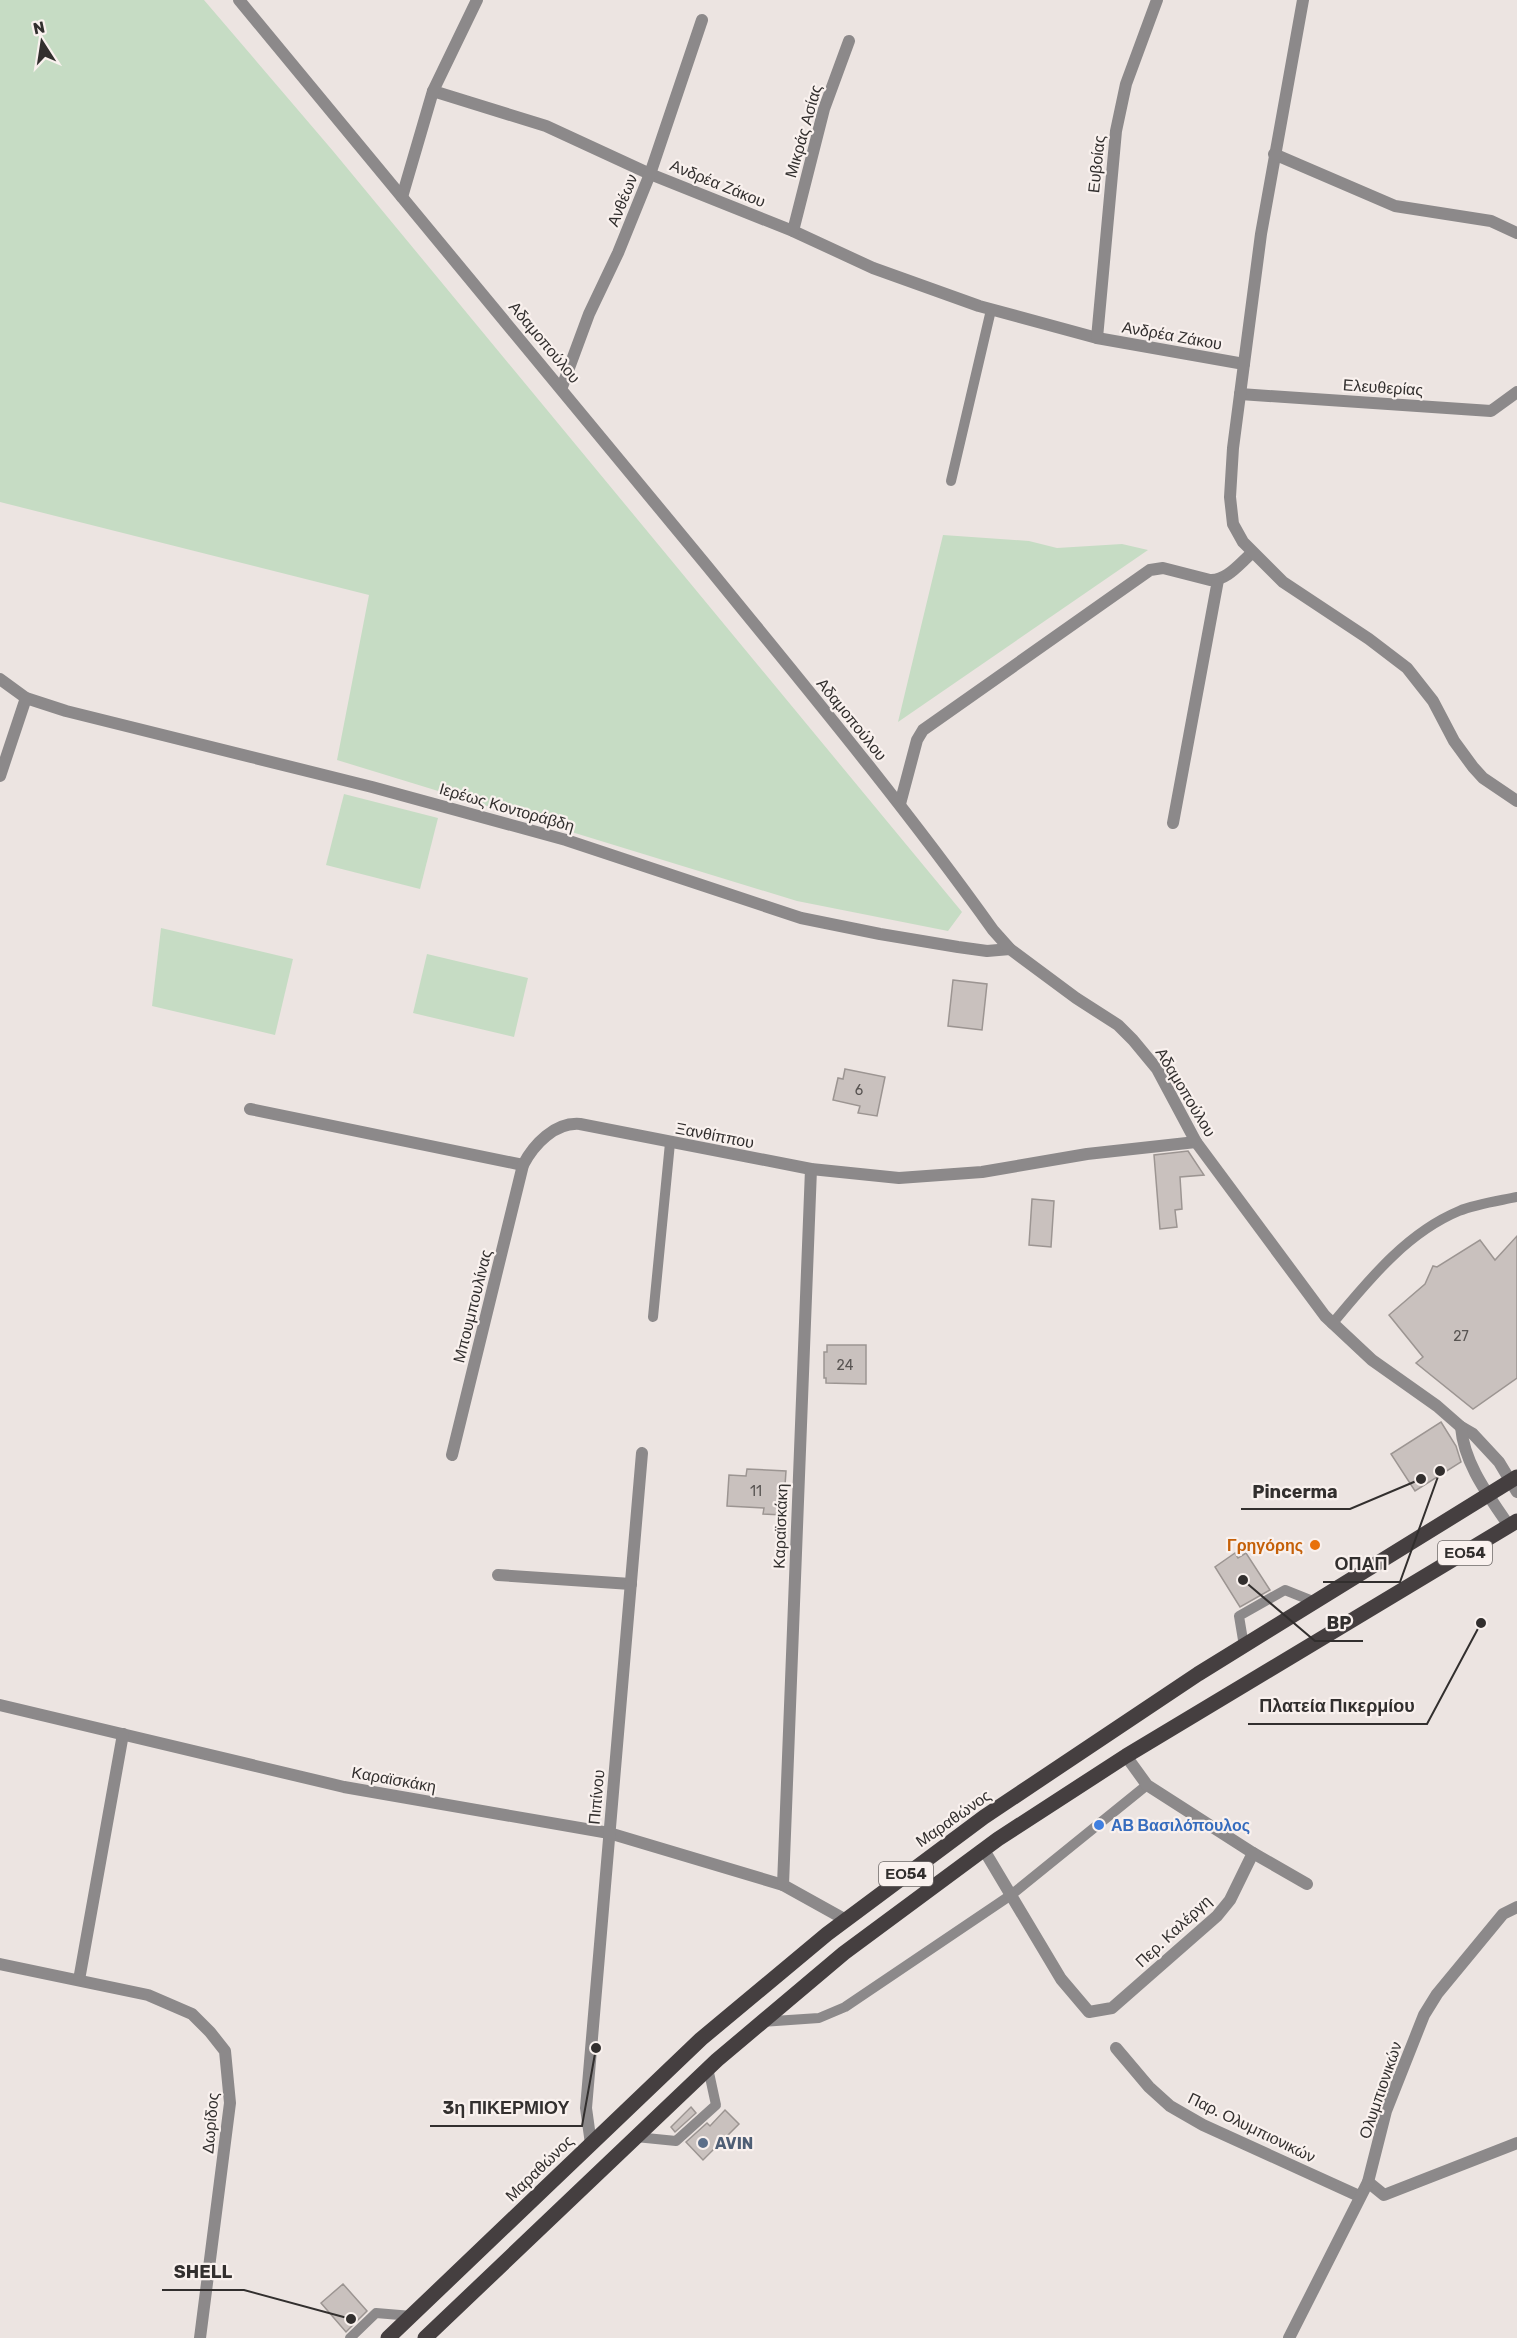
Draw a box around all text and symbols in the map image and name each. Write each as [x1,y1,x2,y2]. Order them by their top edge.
north arrow [12,12,72,72]
text: N [31,17,47,38]
street label: Μικράς Ασίας [781,82,826,180]
street label: Ευβοίας [1084,134,1109,194]
street label: Ανδρέα Ζάκου [667,156,768,211]
street label: Ανθέων [603,171,642,229]
street label: Αδαμοπούλου [505,298,584,387]
street label: Ανδρέα Ζάκου [1120,317,1223,354]
street label: Ελευθερίας [1342,375,1424,400]
street label: Αδαμοπούλου [813,674,891,764]
street label: Ιερέως Κοντοράβδη [437,779,577,836]
street label: Αδαμοπούλου [1152,1044,1220,1140]
house number: 6 [855,1082,863,1099]
street label: Ξανθίππου [674,1119,756,1152]
street label: Μπουμπουλίνας [449,1247,496,1365]
house number: 27 [1453,1328,1469,1345]
house number: 24 [837,1357,854,1374]
callout: Pincerma [1241,1473,1350,1509]
text: Pincerma [1252,1481,1338,1503]
house number: 11 [750,1483,762,1500]
street label: Καραϊσκάκη [770,1483,791,1569]
place label: Γρηγόρης [1227,1536,1303,1555]
marker: Γρηγόρης [1308,1538,1322,1552]
road number: ΕΟ54 [1438,1541,1492,1565]
callout: ΟΠΑΠ [1323,1546,1400,1582]
text: ΟΠΑΠ [1335,1553,1388,1575]
callout: BP [1315,1605,1363,1641]
text: BP [1327,1612,1351,1634]
callout: Πλατεία Πικερμίου [1248,1688,1427,1724]
text: Πλατεία Πικερμίου [1259,1695,1415,1717]
street label: Καραϊσκάκη [350,1763,438,1796]
street label: Πιπίνου [585,1769,608,1825]
street label: Μαραθώνος [912,1786,995,1851]
place label: ΑΒ Βασιλόπουλος [1111,1816,1250,1835]
marker: ΑΒ Βασιλόπουλος [1092,1818,1106,1832]
road number: ΕΟ54 [879,1862,933,1886]
street label: Περ. Καλέργη [1132,1891,1215,1971]
street label: Ολυμπιονικών [1355,2039,1406,2141]
street label: Παρ. Ολυμπιονικών [1185,2088,1319,2167]
callout: 3η ΠΙΚΕΡΜΙΟΥ [430,2090,582,2126]
street label: Δωρίδος [198,2091,223,2154]
text: 3η ΠΙΚΕΡΜΙΟΥ [442,2097,570,2119]
street label: Μαραθώνος [501,2131,577,2205]
place label: AVIN [715,2134,753,2153]
marker: AVIN [696,2136,710,2150]
callout: SHELL [162,2254,244,2290]
text: SHELL [174,2261,232,2283]

